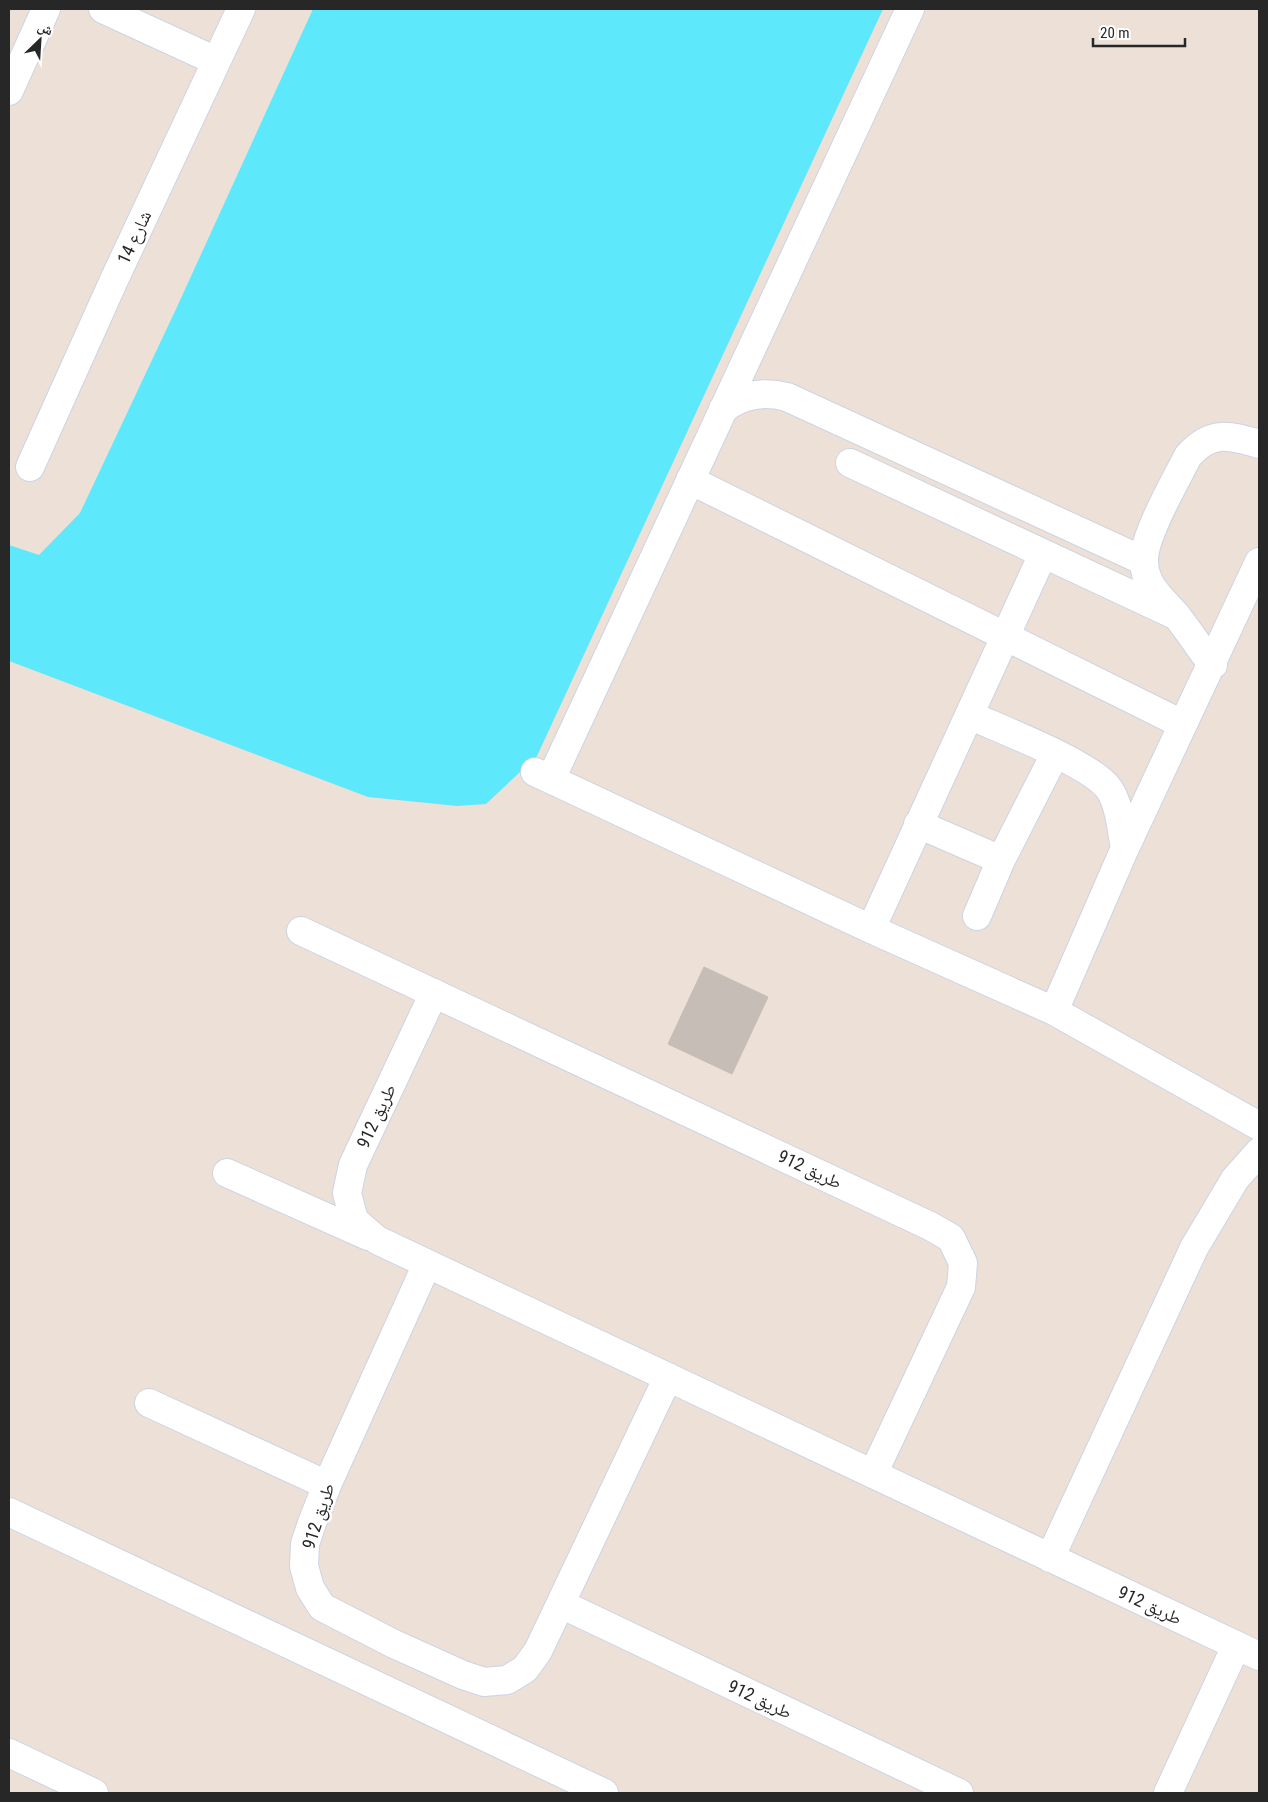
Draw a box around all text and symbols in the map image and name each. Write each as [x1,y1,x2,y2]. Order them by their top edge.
north arrow [15,15,65,65]
scale bar [1093,15,1186,47]
text: ش [35,18,56,40]
text: 20 m [1100,24,1130,42]
street label: شارع 14 [113,207,156,267]
street label: طريق 912 [352,1081,401,1152]
street label: طريق 912 [774,1145,845,1194]
street label: طريق 912 [298,1481,339,1552]
street label: طريق 912 [1114,1581,1185,1630]
street label: طريق 912 [724,1675,795,1724]

